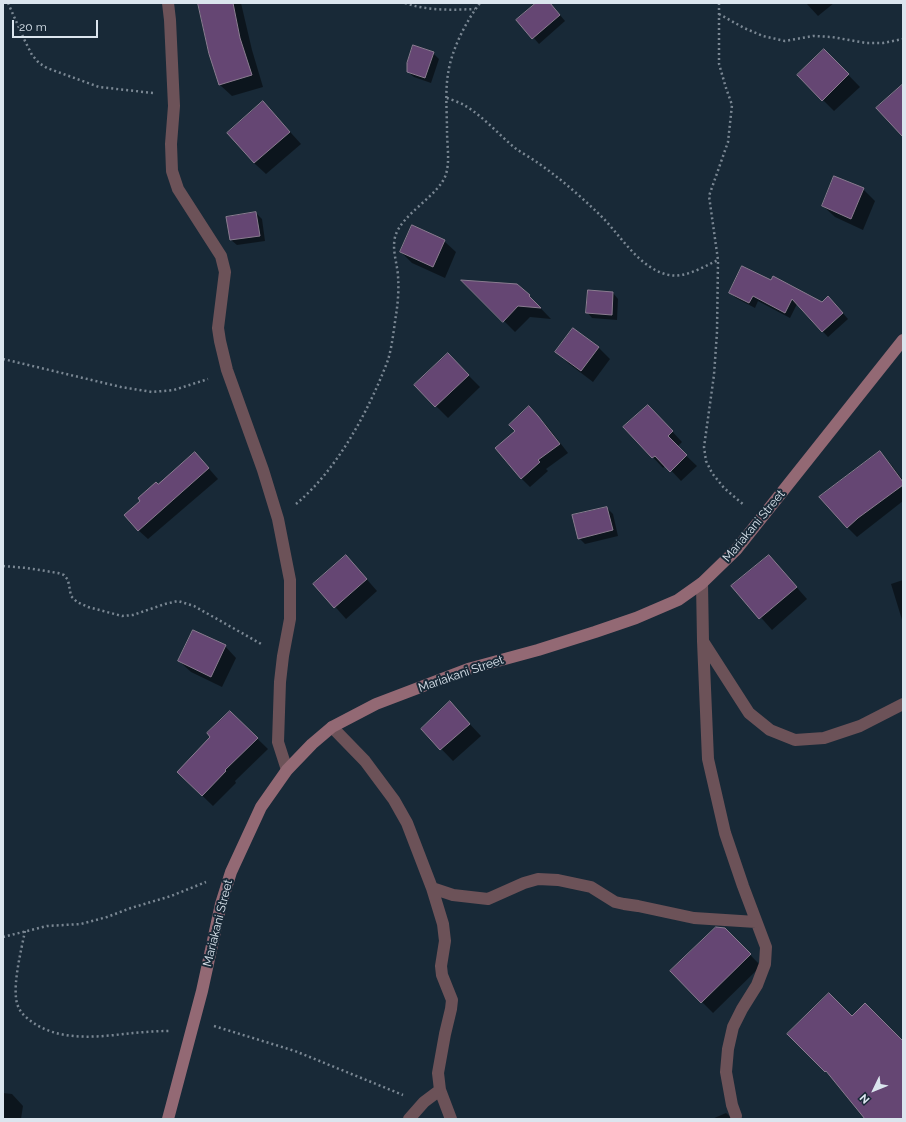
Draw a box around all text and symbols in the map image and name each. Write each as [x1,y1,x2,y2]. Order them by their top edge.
scale bar [14,12,100,38]
text: 20 m [19,20,47,34]
street label: Mariakani Street [720,487,788,565]
street label: Mariakani Street [416,653,506,695]
street label: Mariakani Street [200,878,236,968]
north arrow [854,1070,894,1110]
text: N [857,1091,872,1106]

